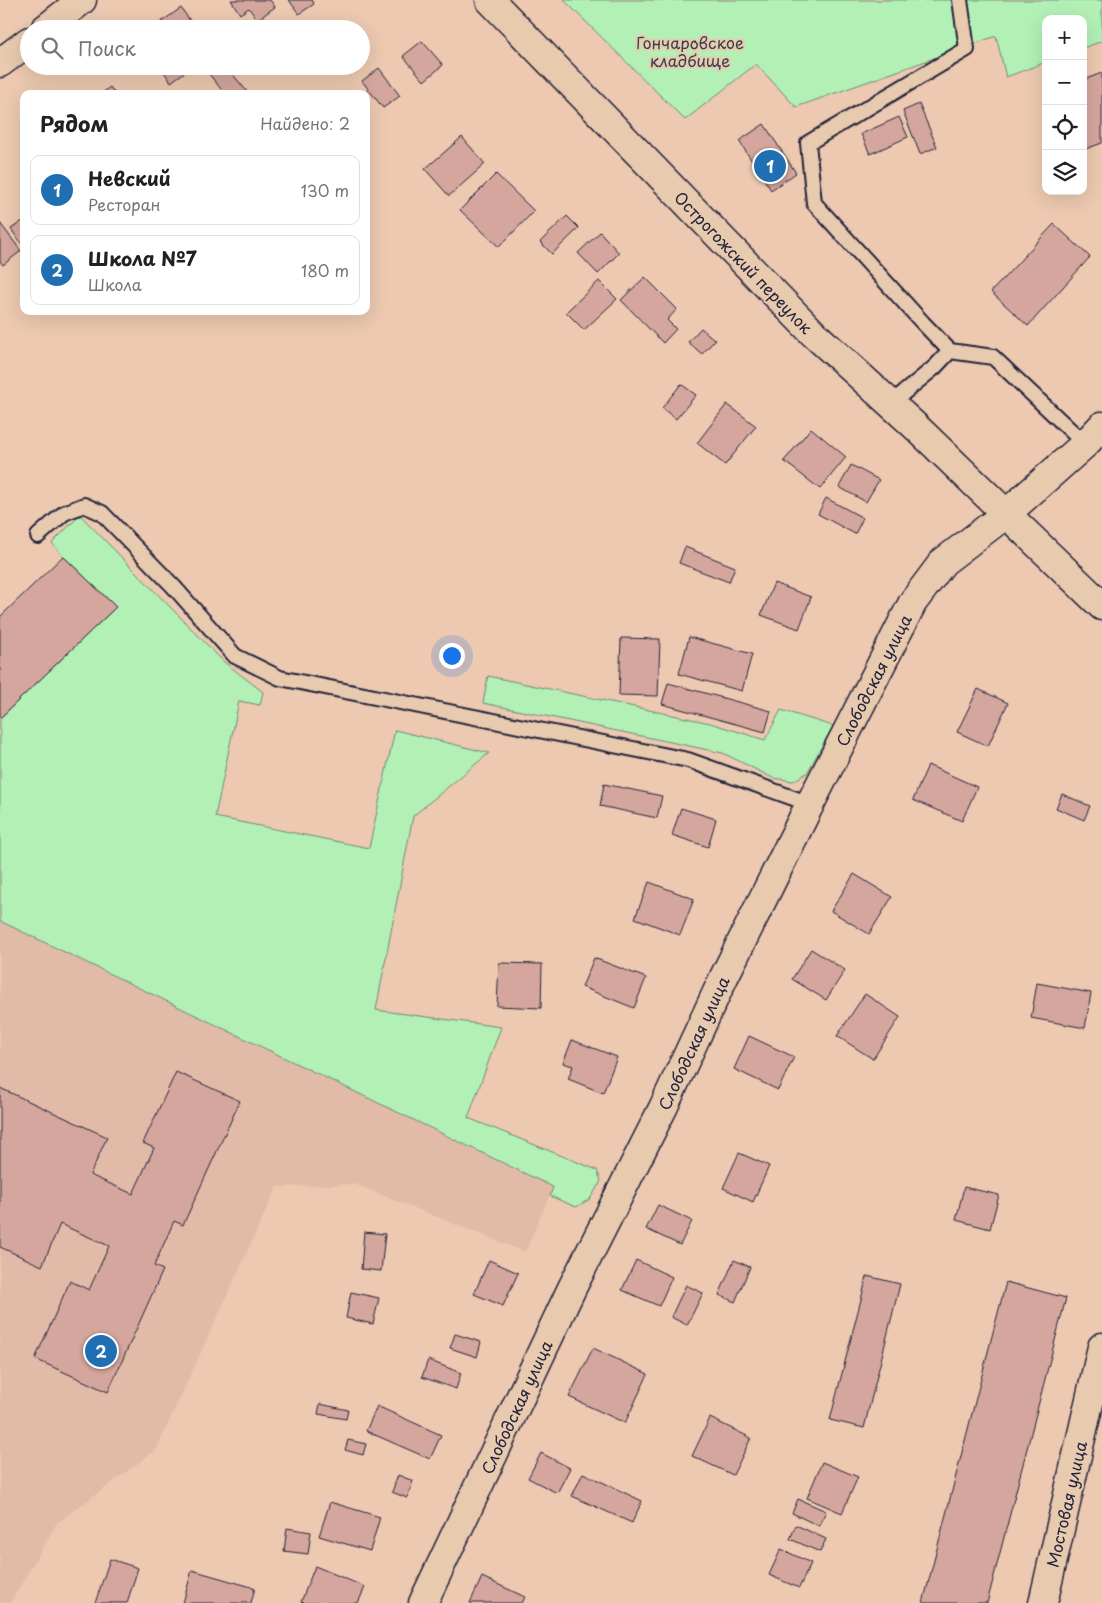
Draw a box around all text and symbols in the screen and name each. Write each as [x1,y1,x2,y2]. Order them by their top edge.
map controls [1042,15,1087,195]
button: + [1042,15,1087,60]
search box [20,20,370,75]
park label: Гончаровское кладбище [636,30,744,72]
icon: search [38,34,66,62]
text: Поиск [78,34,136,62]
button: − [1042,60,1087,105]
button: locate [1042,105,1087,150]
text: Рядом [40,107,108,139]
text: Найдено: 2 [260,111,350,135]
pin: 1 [754,147,786,185]
button: layers [1042,150,1087,195]
text: Невский [88,164,171,192]
text: 1 [53,178,61,202]
text: 130 m [301,178,349,202]
street label: Острогожский переулок [669,185,819,339]
text: Ресторан [88,192,161,216]
text: Школа №7 [88,244,197,272]
text: 2 [51,258,63,282]
text: 180 m [301,258,349,282]
text: Школа [88,272,142,296]
street label: Слободская улица [829,610,917,750]
your location [439,643,465,669]
street label: Слободская улица [651,972,735,1114]
pin: 2 [85,1332,117,1370]
street label: Слободская улица [474,1336,558,1478]
street label: Мостовая улица [1040,1438,1092,1570]

